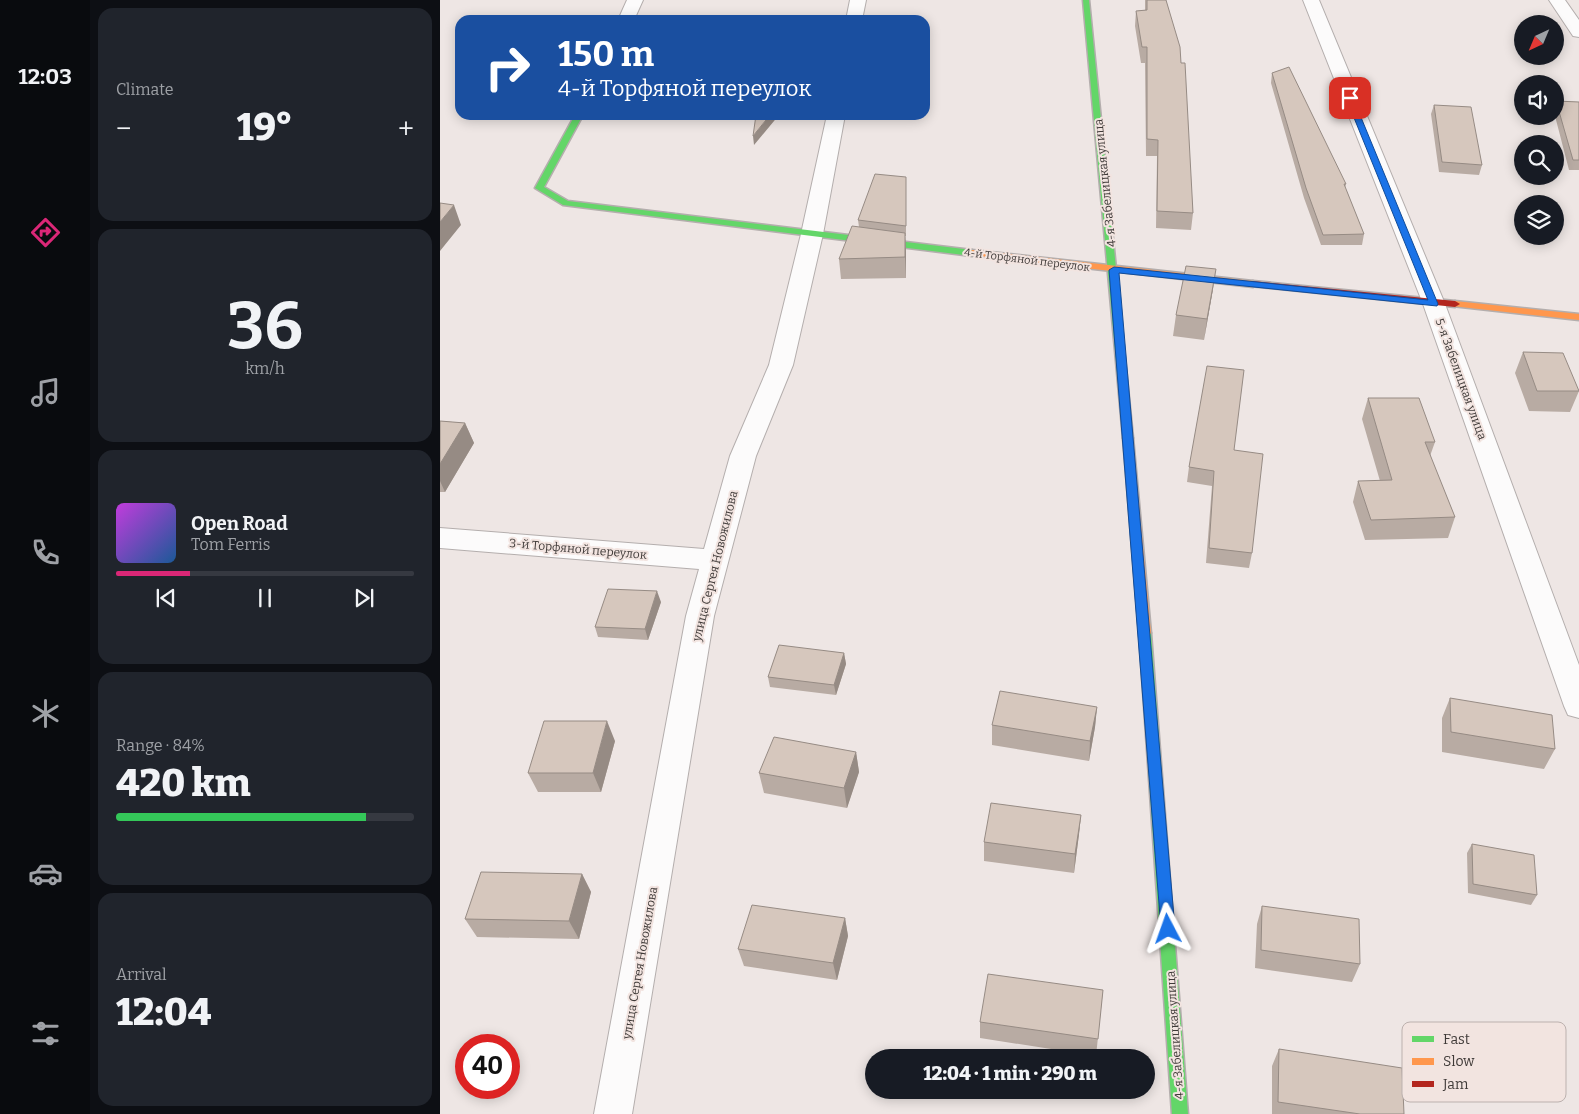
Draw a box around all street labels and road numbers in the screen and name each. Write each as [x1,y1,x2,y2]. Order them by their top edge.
street label: 4-я Забелицкая улица [1091,118,1119,248]
street label: 4-й Торфяной переулок [963,246,1091,274]
street label: 5-я Забелицкая улица [1433,316,1490,442]
street label: улица Сергея Новожилова [689,489,741,644]
street label: 3-й Торфяной переулок [509,536,647,562]
street label: улица Сергея Новожилова [620,885,660,1041]
street label: 4-я Забелицкая улица [1163,970,1186,1100]

